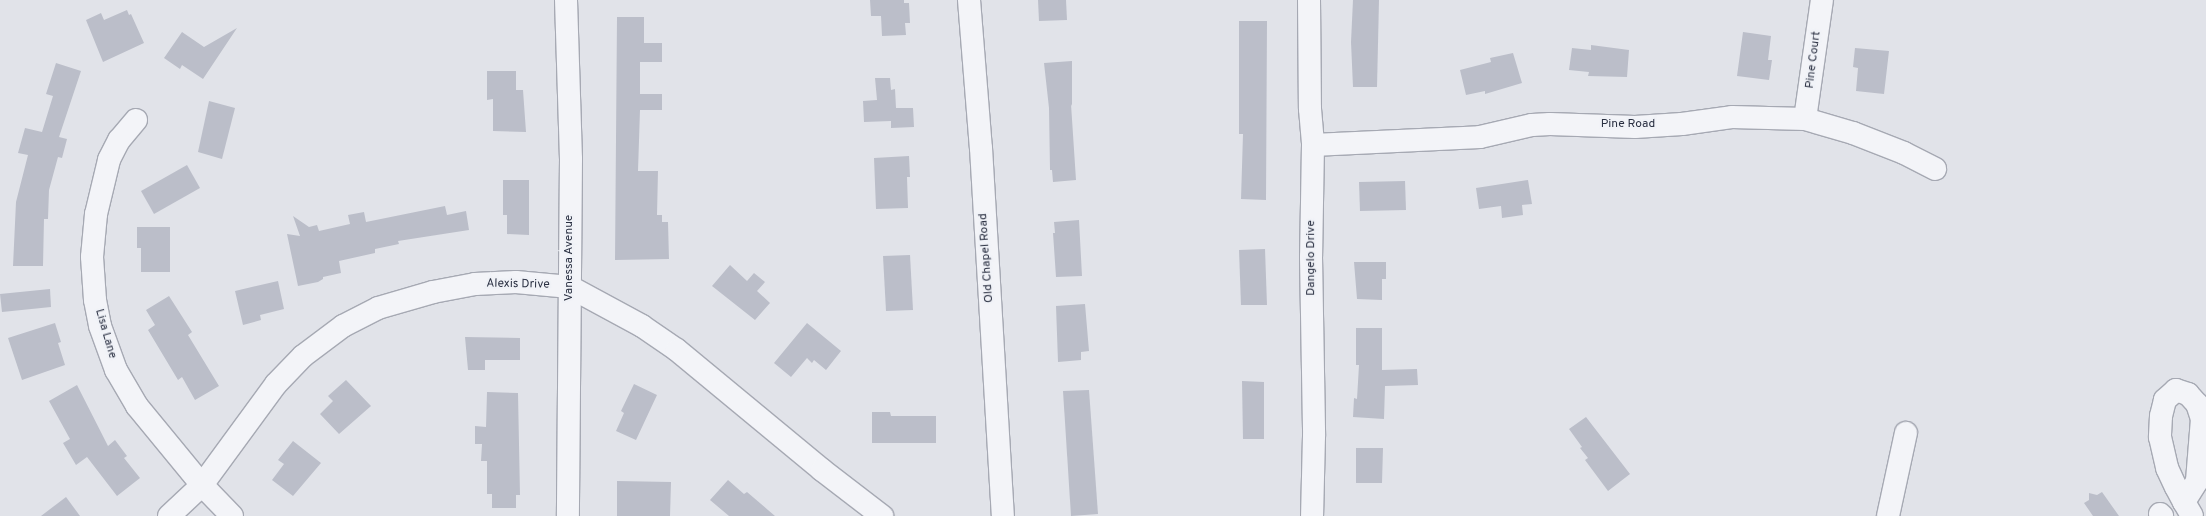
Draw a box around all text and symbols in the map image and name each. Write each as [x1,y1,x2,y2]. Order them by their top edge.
street label: Pine Court [1803,31,1825,89]
street label: Pine Road [1601,118,1655,132]
street label: Old Chapel Road [977,213,997,303]
street label: Vanessa Avenue [563,214,577,302]
street label: Dangelo Drive [1305,220,1319,296]
street label: Alexis Drive [486,277,550,293]
street label: Lisa Lane [91,308,119,360]

